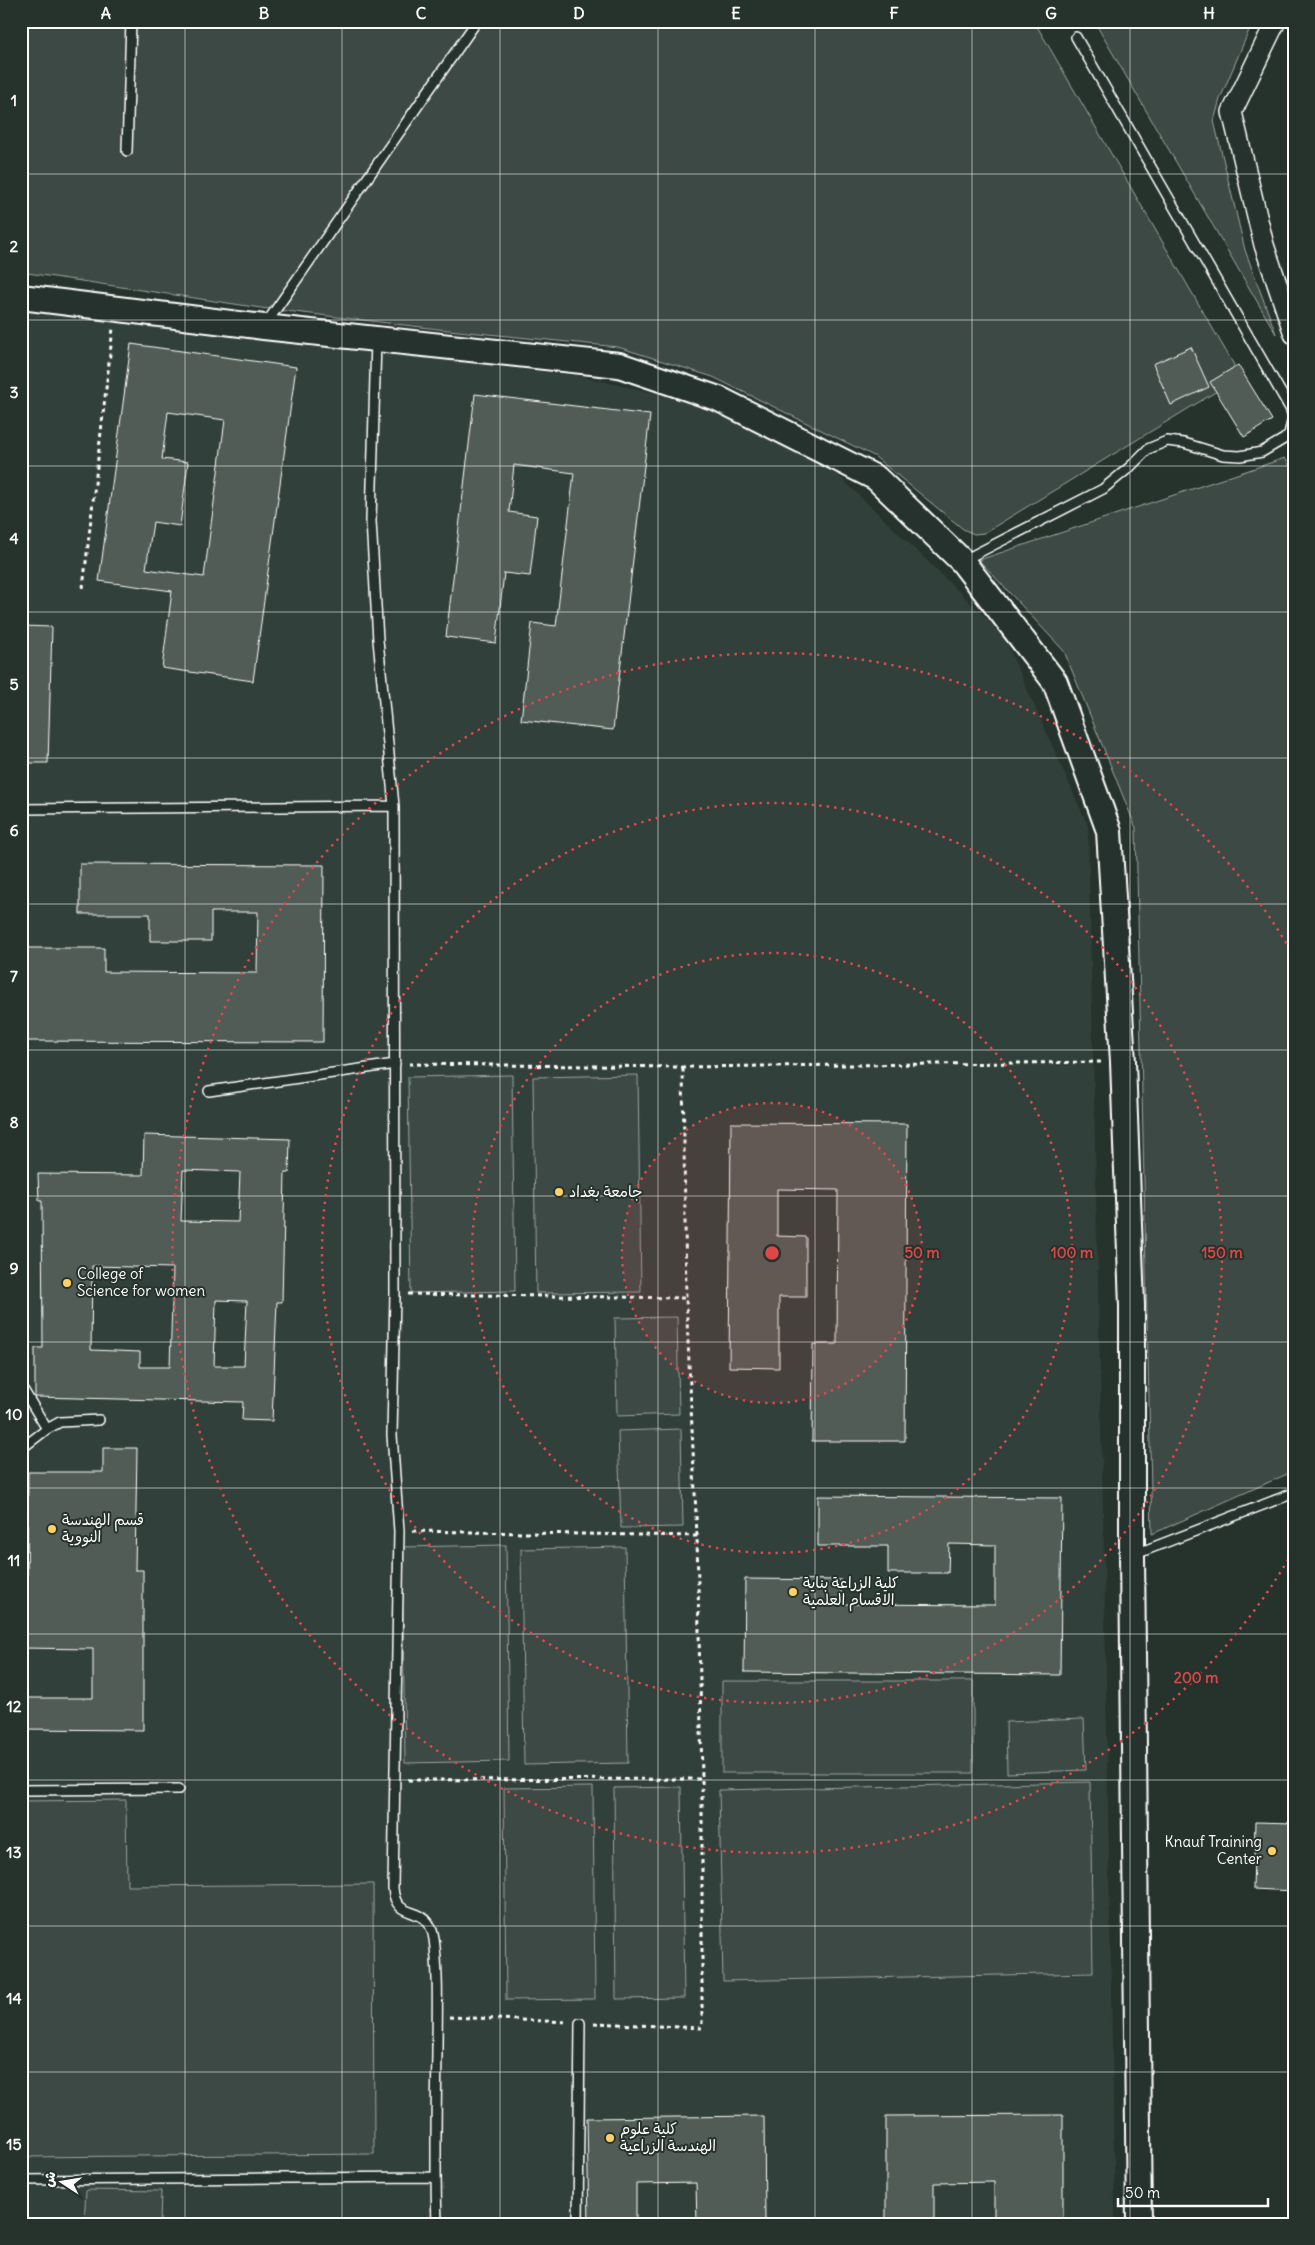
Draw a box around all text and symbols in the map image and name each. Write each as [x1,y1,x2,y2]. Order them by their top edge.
text: A [101,3,111,23]
text: B [259,3,270,23]
text: C [416,3,427,23]
text: D [573,3,585,23]
text: E [731,3,741,23]
text: F [889,3,899,23]
text: G [1045,3,1057,23]
text: H [1203,3,1215,23]
text: 1 [11,90,17,110]
text: 2 [10,236,19,256]
text: 3 [9,382,19,402]
text: 4 [9,528,19,548]
text: 5 [9,674,19,694]
text: 6 [9,820,19,840]
text: 7 [10,966,18,986]
text: 8 [9,1112,19,1132]
place label: جامعة بغداد [569,1182,642,1201]
marker: جامعة بغداد [553,1186,565,1198]
text: 50 m [904,1243,940,1262]
text: 100 m [1051,1243,1093,1262]
text: 150 m [1201,1243,1243,1262]
centre of rings [763,1244,781,1262]
text: 9 [9,1258,19,1278]
place label: College of Science for women [77,1264,205,1300]
marker: College of Science for women [61,1277,73,1289]
text: 10 [6,1404,22,1424]
place label: قسم الهندسة النووية [62,1510,144,1547]
marker: قسم الهندسة النووية [46,1523,58,1535]
text: 11 [8,1550,20,1570]
place label: كلية الزراعة بناية الاقسام العلمية [803,1573,899,1612]
marker: كلية الزراعة بناية الاقسام العلمية [787,1586,799,1598]
text: 200 m [1174,1668,1218,1687]
text: 12 [6,1696,22,1716]
place label: Knauf Training Center [1165,1832,1262,1868]
text: 13 [6,1842,22,1862]
marker: Knauf Training Center [1266,1845,1278,1857]
text: 14 [6,1988,22,2008]
place label: كلية علوم الهندسة الزراعية [620,2119,716,2155]
marker: كلية علوم الهندسة الزراعية [604,2132,616,2144]
text: 15 [6,2134,22,2154]
north arrow [38,2158,88,2208]
text: ش [39,2170,60,2189]
scale bar [1118,2175,1268,2207]
text: 50 m [1125,2183,1160,2202]

